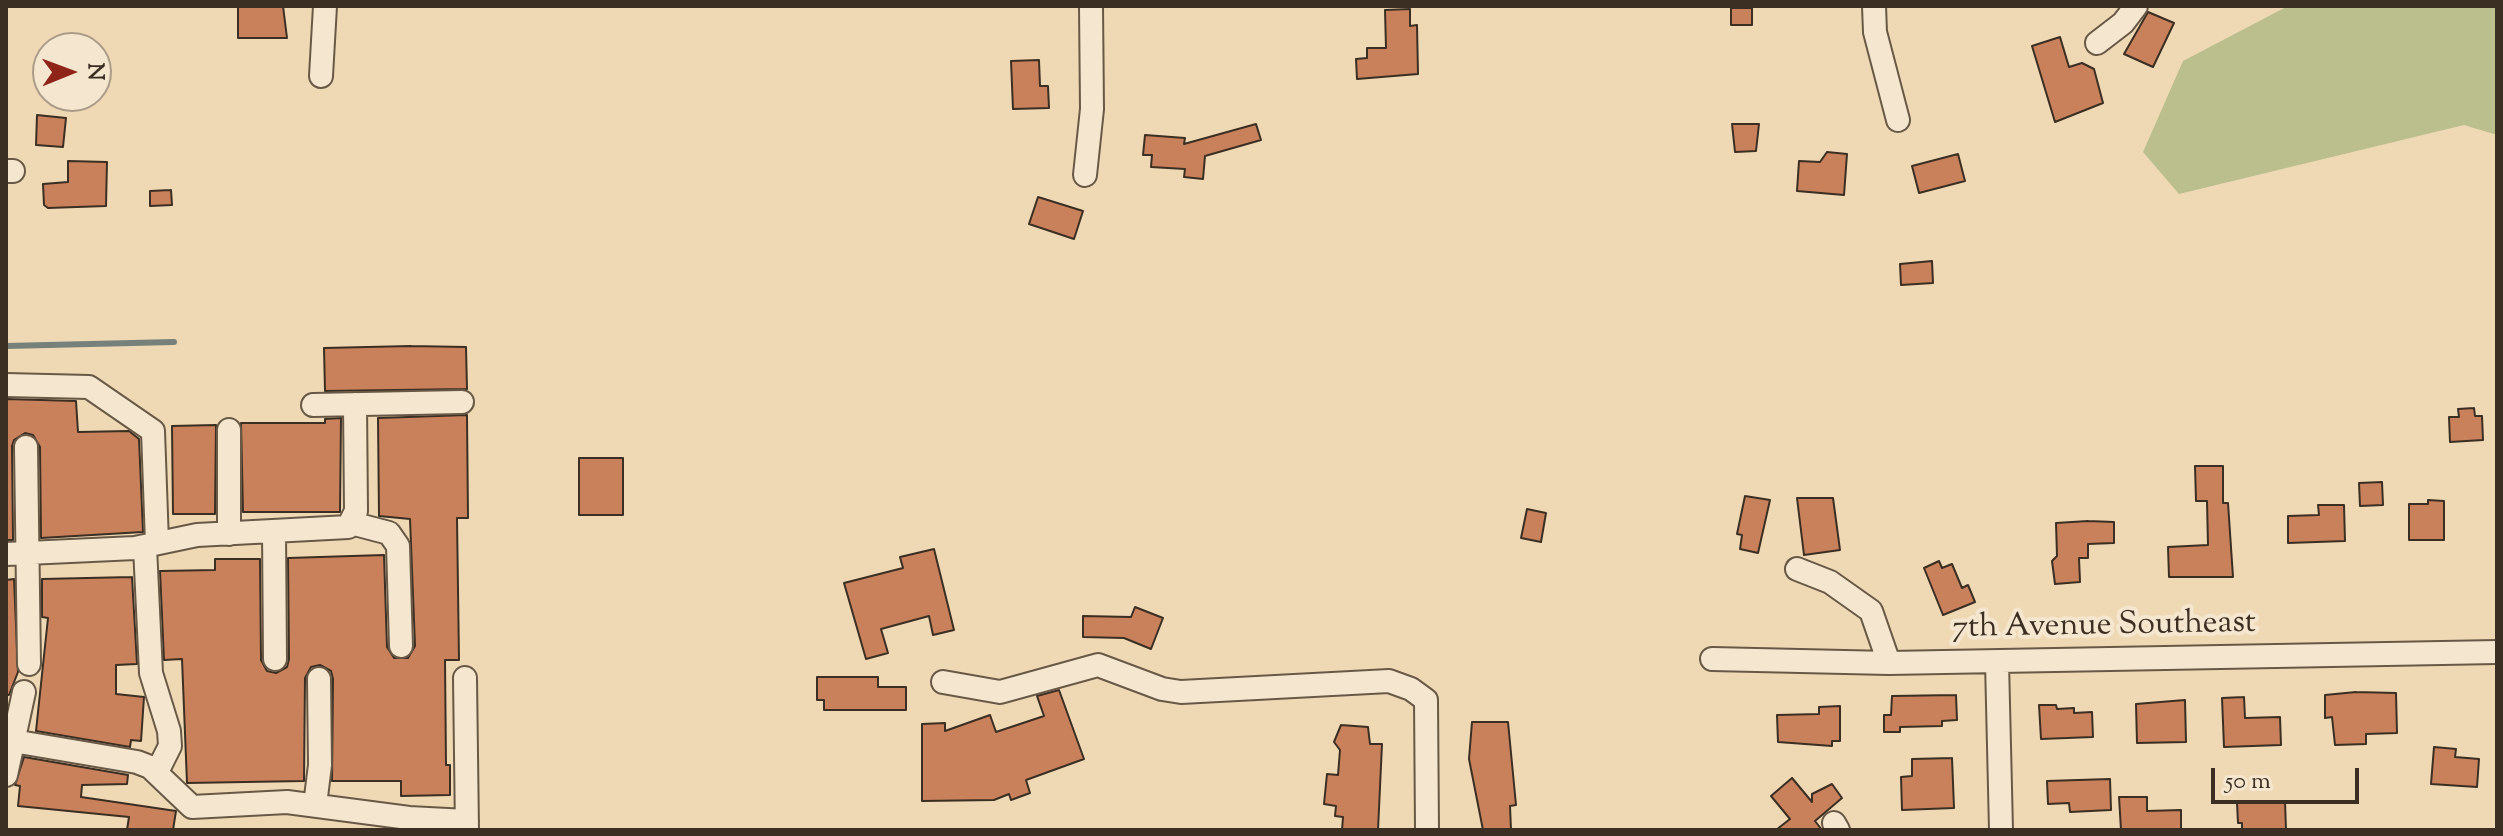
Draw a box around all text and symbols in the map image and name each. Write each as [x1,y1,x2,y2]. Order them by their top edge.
north arrow [32,32,112,112]
text: N [78,63,110,81]
street label: 7th Avenue Southeast [1952,606,2256,650]
scale bar [2215,752,2363,802]
text: 50 m [2225,765,2271,799]

